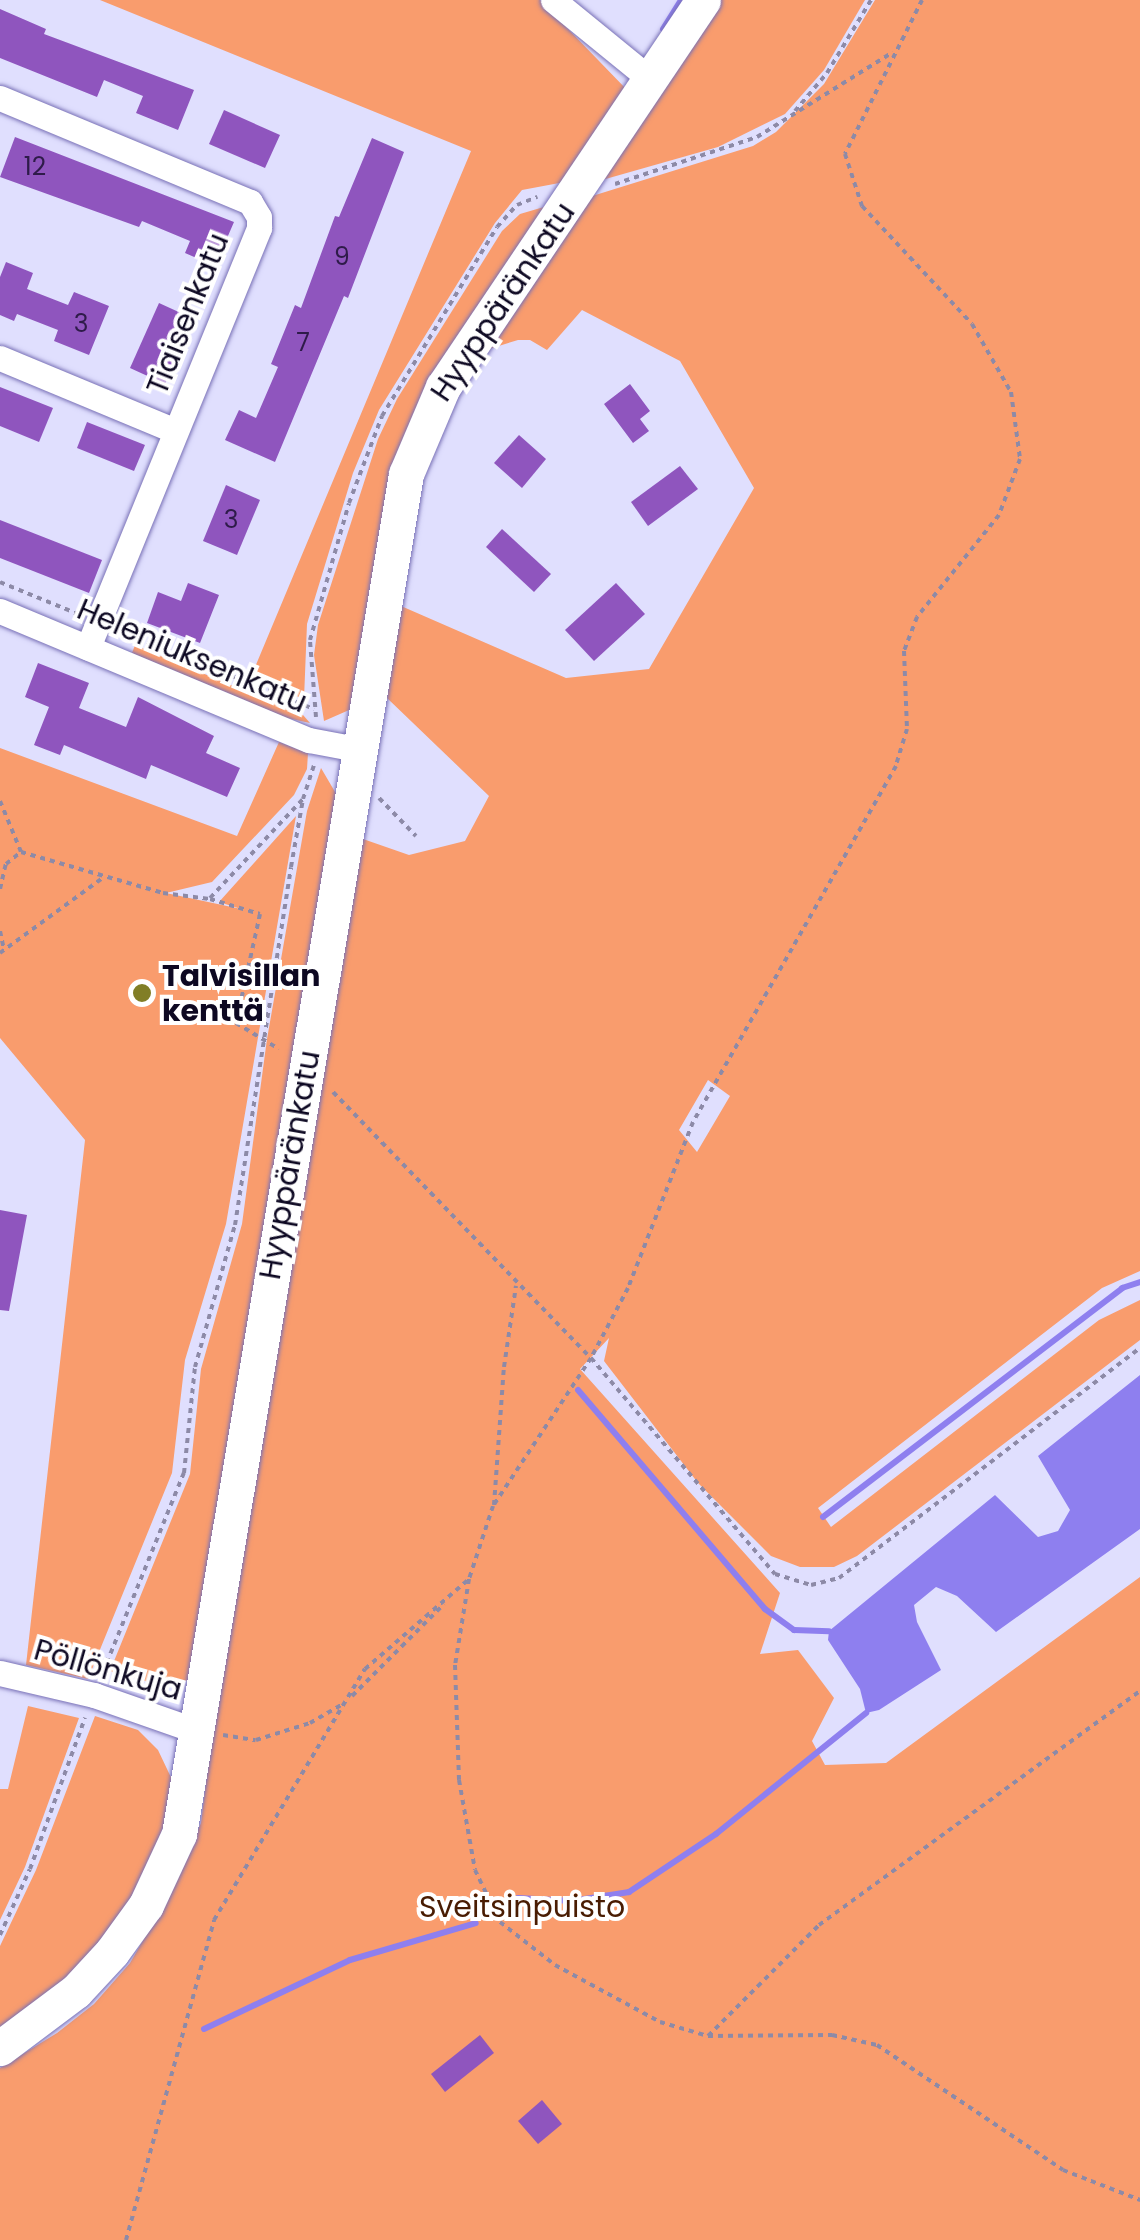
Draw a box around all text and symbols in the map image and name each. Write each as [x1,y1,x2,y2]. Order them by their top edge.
house number: 12 [24,152,46,182]
street label: Hyyppäränkatu [423,196,583,408]
street label: Tiaisenkatu [139,228,237,400]
house number: 9 [334,242,350,272]
house number: 3 [74,309,88,339]
house number: 7 [296,328,310,358]
house number: 3 [224,505,238,535]
street label: Heleniuksenkatu [72,591,312,721]
place label: Talvisillan kenttä [162,958,320,1028]
marker: Talvisillan kenttä [131,982,153,1004]
street label: Hyyppäränkatu [252,1048,328,1282]
street label: Pöllönkuja [30,1632,186,1708]
park label: Sveitsinpuisto [419,1889,625,1925]

